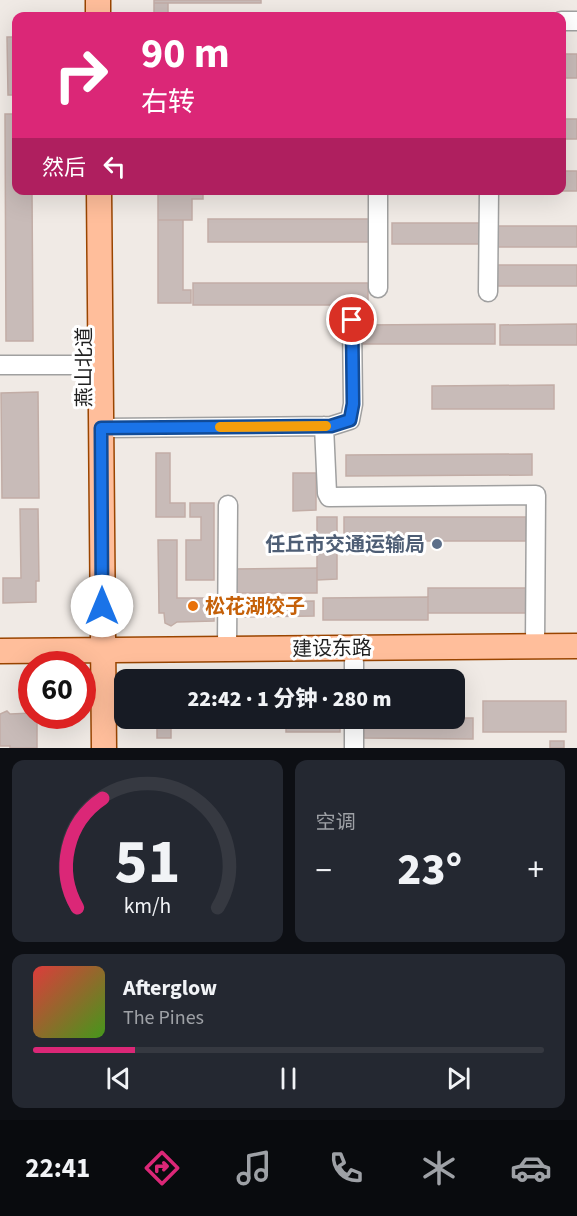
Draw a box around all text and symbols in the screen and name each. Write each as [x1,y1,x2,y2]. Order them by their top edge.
text: 90 m [141,24,230,84]
icon: right [42,36,120,114]
text: 右转 [141,83,195,122]
icon: left [98,150,131,183]
text: 然后 [42,152,86,184]
pin [326,294,377,345]
icon: arrive [335,303,368,336]
street label: 燕山北道 [71,327,99,407]
place label: 任丘市交通运输局 [265,531,425,559]
marker: 任丘市交通运输局 [430,537,444,551]
position arrow [70,574,134,638]
place label: 松花湖饺子 [205,593,305,621]
marker: 松花湖饺子 [186,599,200,613]
street label: 建设东路 [292,634,372,664]
speed limit sign: 60 [18,651,96,729]
text: 22:42 · 1 分钟 · 280 m [188,683,391,715]
text: 空调 [316,809,356,837]
text: 51 [114,818,180,907]
text: 23° [397,838,462,902]
text: − [316,847,332,894]
text: + [528,847,544,894]
text: km/h [123,891,171,922]
text: Afterglow [123,972,217,1004]
text: The Pines [123,1004,204,1032]
icon: previous [102,1062,135,1095]
icon: pause [272,1062,305,1095]
icon: next [442,1062,475,1095]
icon: directions [141,1147,183,1189]
icon: music [233,1147,275,1189]
icon: phone [325,1147,367,1189]
icon: climate [418,1147,460,1189]
icon: car [510,1147,552,1189]
text: 22:41 [25,1149,90,1188]

